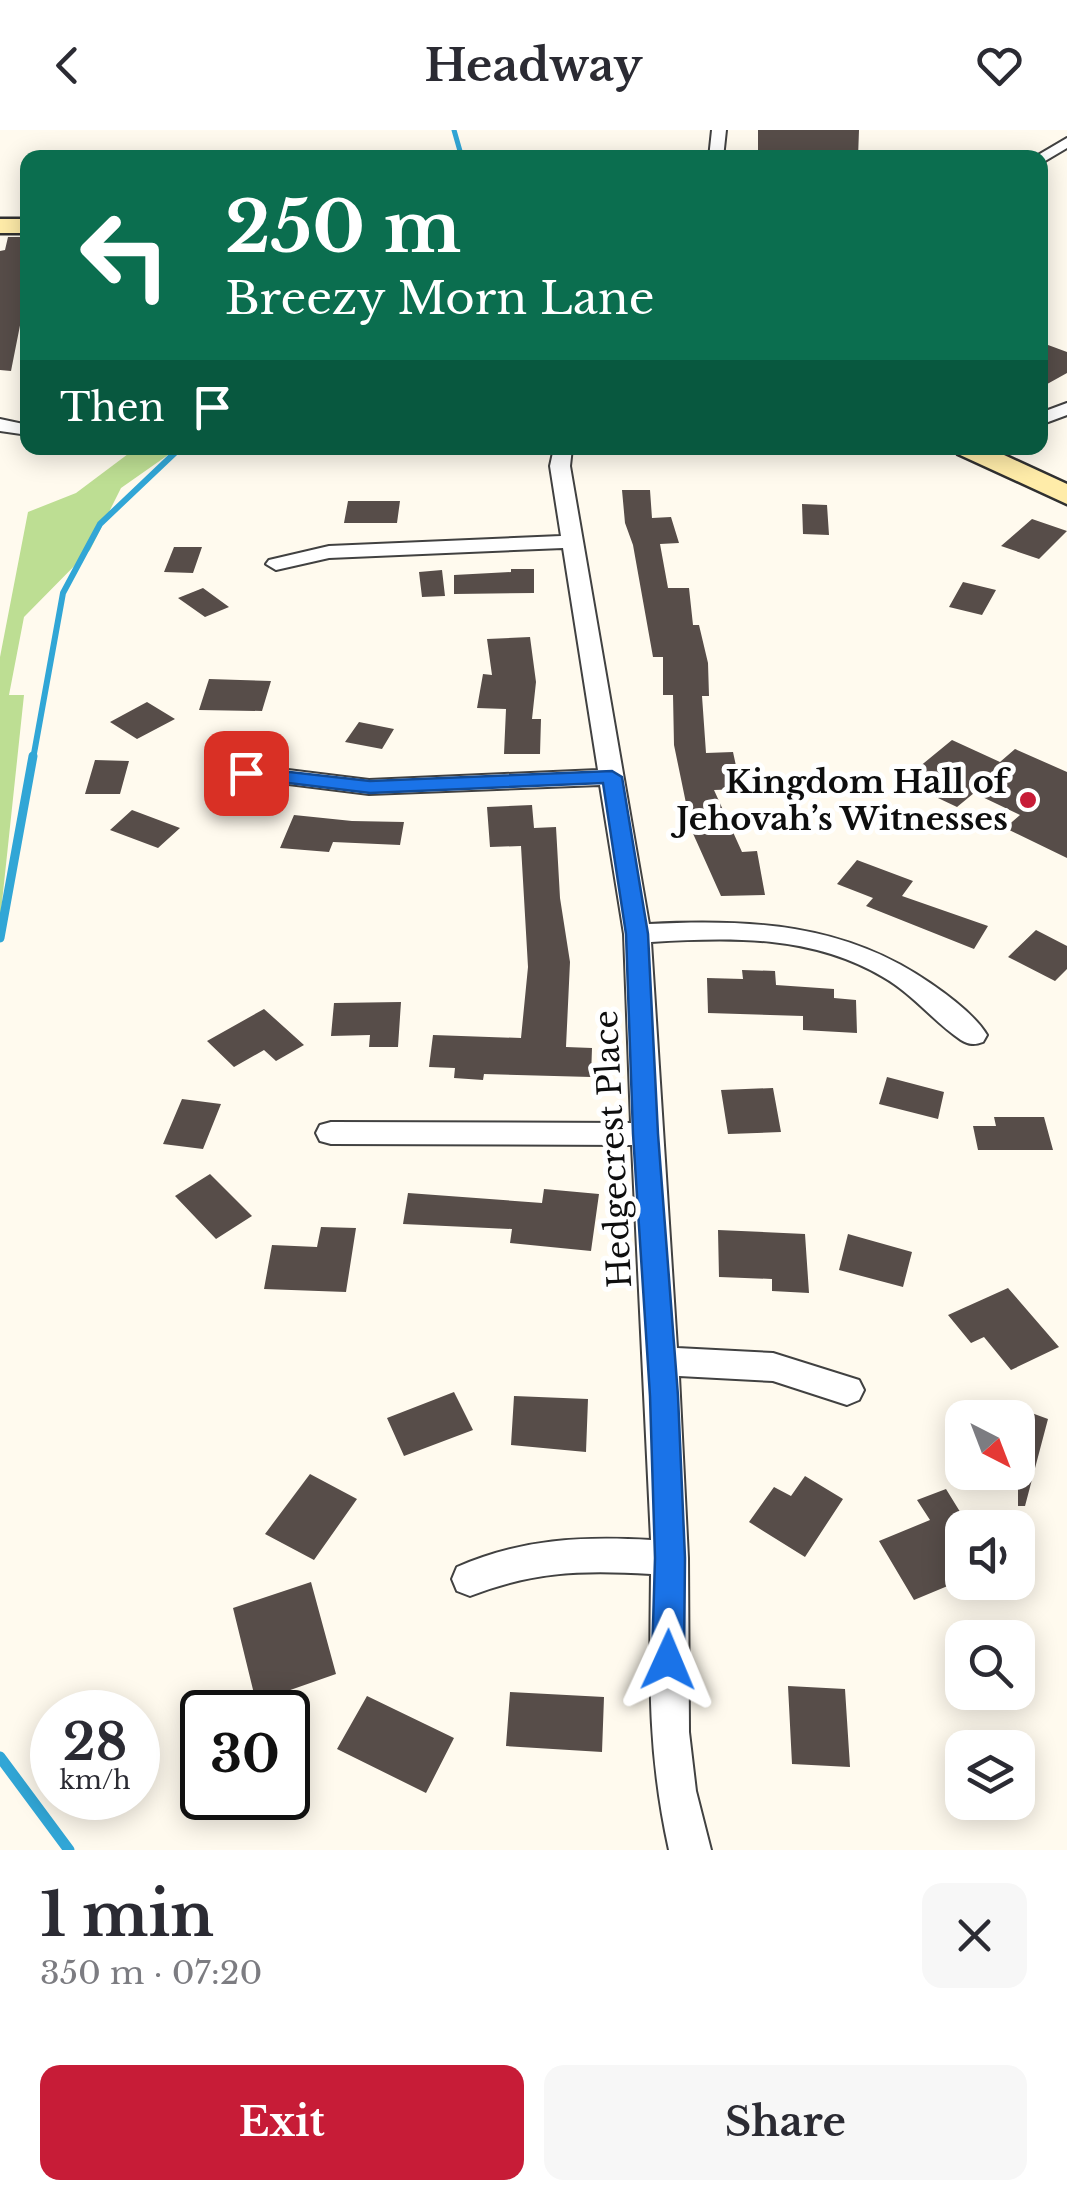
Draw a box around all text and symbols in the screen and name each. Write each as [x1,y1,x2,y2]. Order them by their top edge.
text: Headway [425,37,642,93]
icon: back [40,38,95,93]
icon: heart [972,38,1027,93]
text: 250 m [225,184,461,271]
icon: left [60,190,190,320]
text: Breezy Morn Lane [225,270,655,326]
icon: arrive [185,380,240,435]
text: Then [60,384,165,431]
pin [204,731,289,816]
icon: arrive [219,746,274,801]
place label: Kingdom Hall of Jehovah’s Witnesses [670,762,1012,839]
marker: Kingdom Hall of Jehovah’s Witnesses [1017,789,1039,811]
street label: Hedgecrest Place [586,1009,640,1289]
north arrow [945,1400,1035,1490]
map controls [945,1400,1035,1820]
button: sound [945,1510,1035,1600]
position arrow [616,1608,720,1712]
button: search [945,1620,1035,1710]
speed limit sign: 30 [180,1690,310,1820]
text: 28 [63,1711,127,1774]
button: layers [945,1730,1035,1820]
text: km/h [60,1765,130,1796]
text: 1 min [40,1878,214,1952]
button: close [922,1883,1027,1988]
text: 350 m · 07:20 [40,1953,262,1993]
button: Exit [40,2065,524,2180]
button: Share [544,2065,1027,2180]

